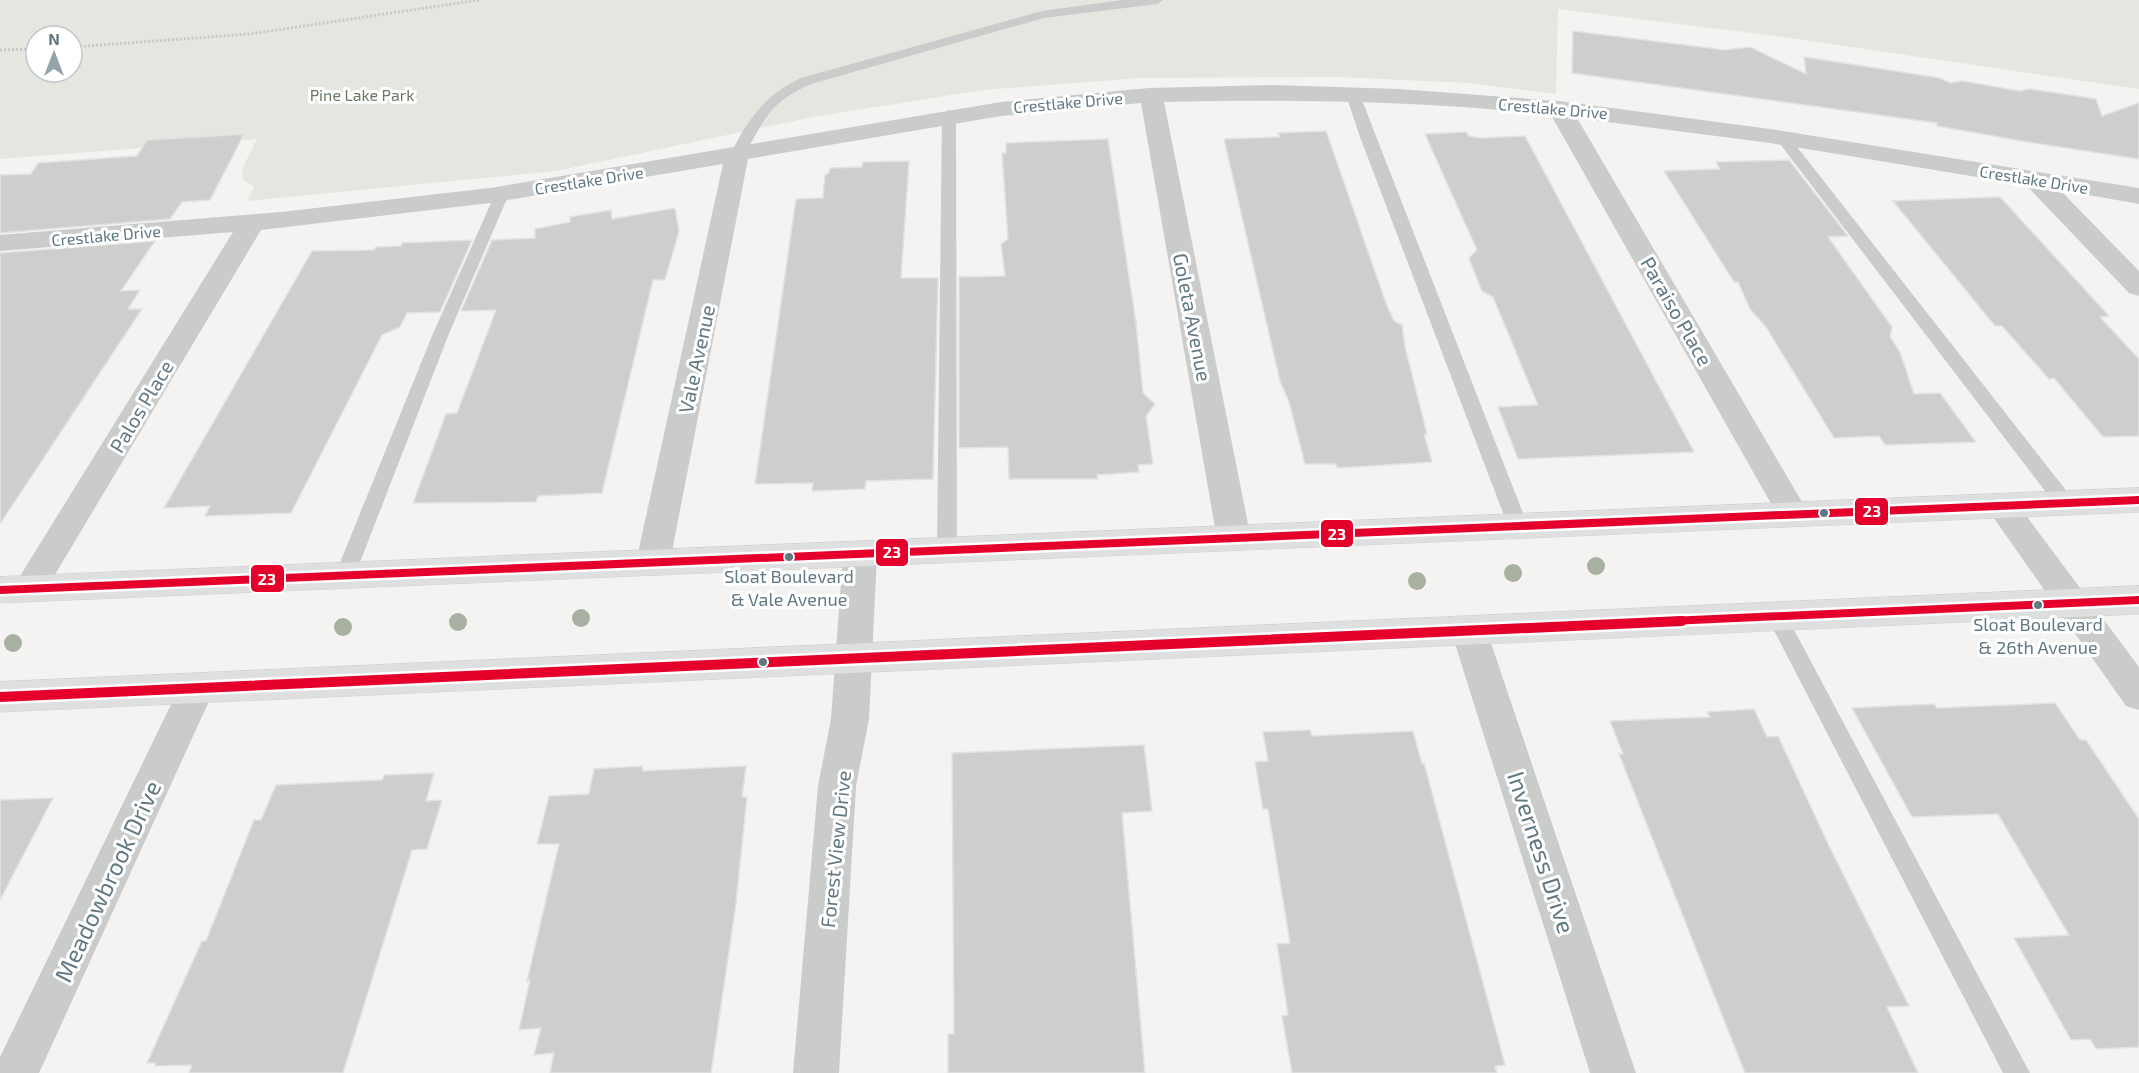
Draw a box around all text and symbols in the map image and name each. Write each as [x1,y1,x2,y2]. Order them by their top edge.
north arrow [24,24,84,84]
text: N [48,29,60,48]
park label: Pine Lake Park [310,85,414,104]
street label: Crestlake Drive [1013,88,1123,116]
street label: Crestlake Drive [1498,94,1608,122]
street label: Crestlake Drive [1978,161,2090,197]
street label: Crestlake Drive [533,162,645,198]
street label: Crestlake Drive [51,221,161,249]
street label: Goleta Avenue [1169,251,1217,383]
street label: Paraiso Place [1636,252,1718,370]
street label: Vale Avenue [673,303,719,415]
street label: Palos Place [104,355,178,457]
line badge: 23 [1854,497,1889,526]
text: 23 [1863,501,1881,520]
unlabelled marker [1818,507,1830,519]
line badge: 23 [1320,519,1354,548]
text: 23 [1328,524,1346,543]
line badge: 23 [875,538,909,567]
text: 23 [883,542,901,561]
marker: Sloat Boulevard & Vale Avenue [783,551,795,563]
line badge: 23 [250,564,285,593]
place label: Sloat Boulevard & Vale Avenue [724,565,854,610]
text: 23 [258,569,276,588]
marker: Sloat Boulevard & 26th Avenue [2032,599,2044,611]
place label: Sloat Boulevard & 26th Avenue [1973,613,2103,658]
unlabelled marker [757,656,769,668]
street label: Inverness Drive [1502,767,1582,937]
street label: Forest View Drive [815,769,855,929]
street label: Meadowbrook Drive [48,776,166,986]

